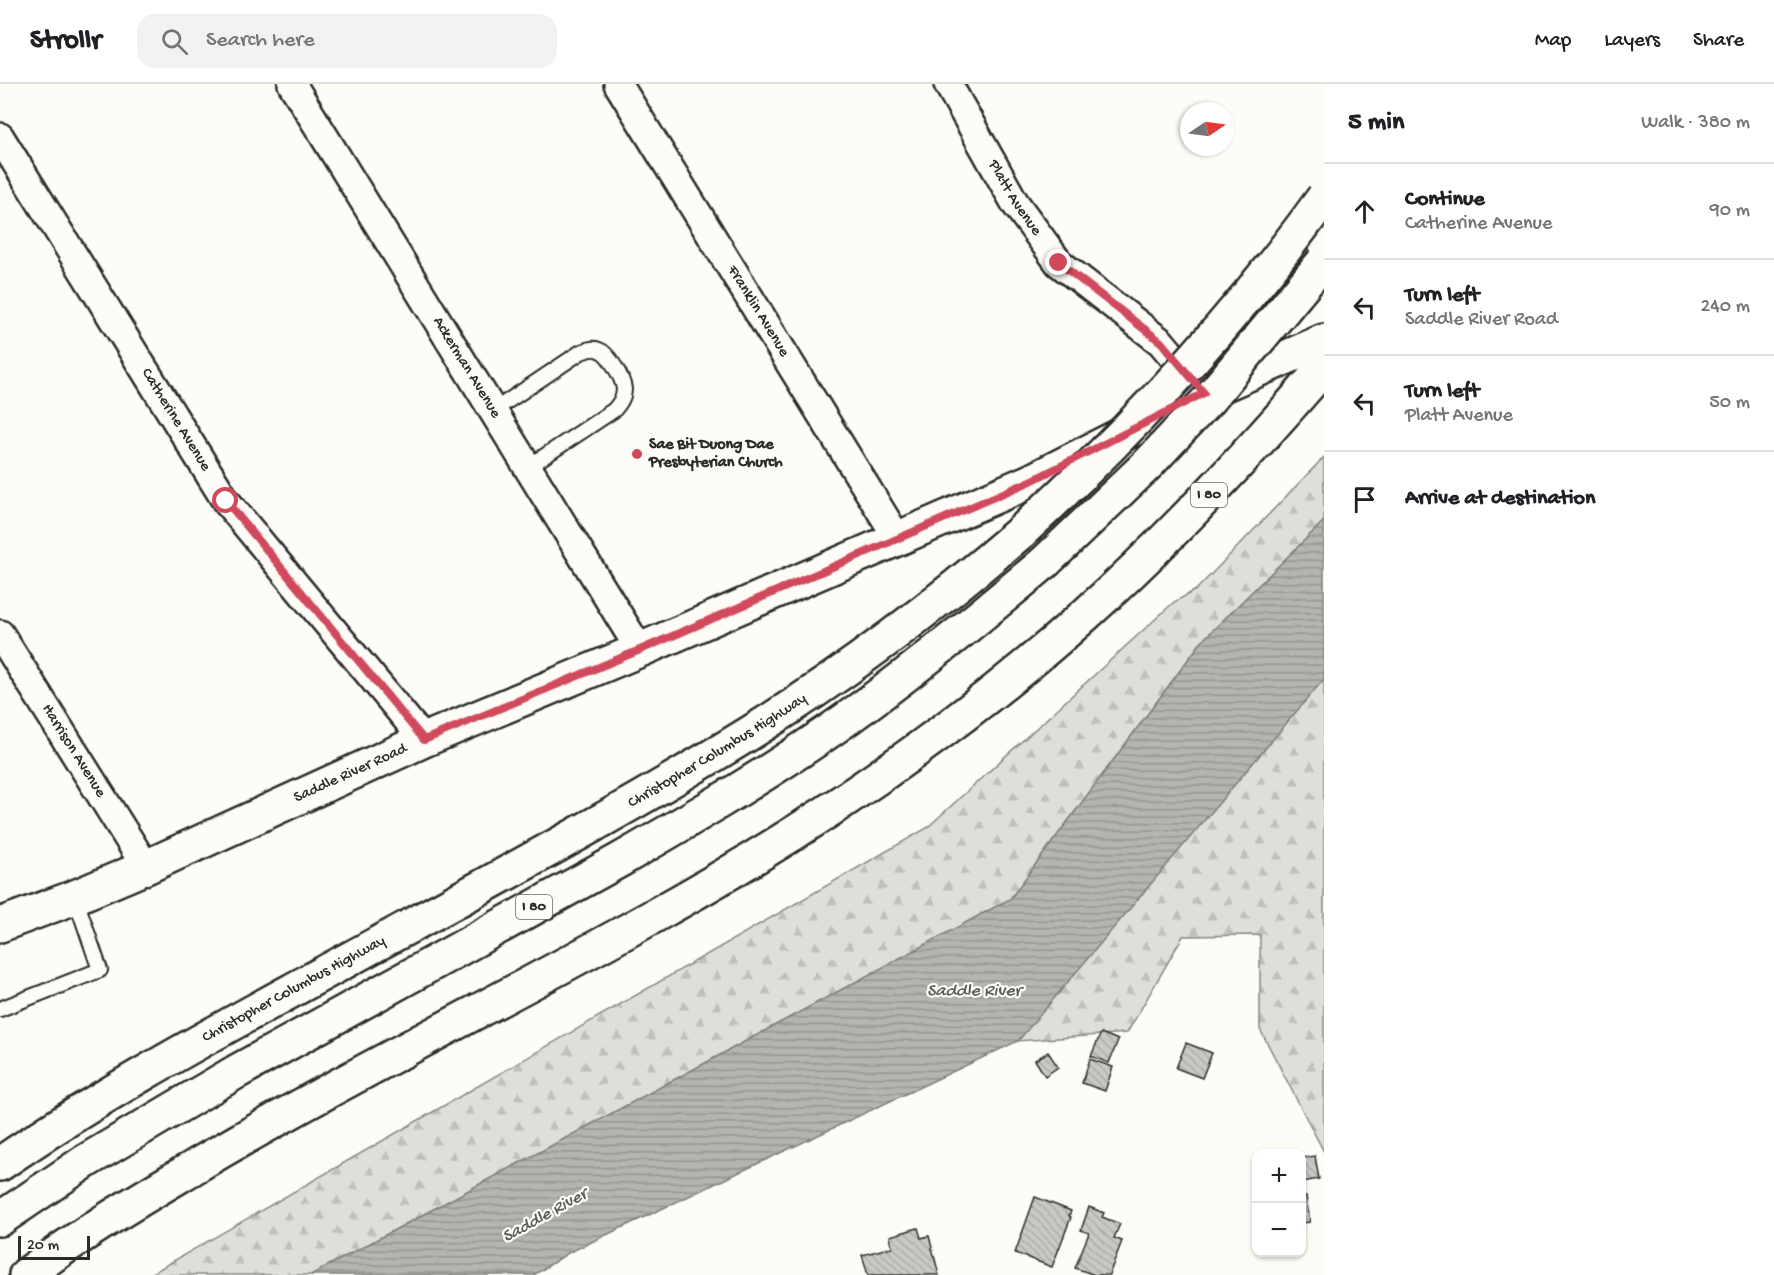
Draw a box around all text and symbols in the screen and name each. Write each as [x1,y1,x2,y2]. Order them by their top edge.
search box [137,14,557,68]
text: Strollr [30,25,101,58]
icon: search [158,25,191,58]
text: Search here [206,28,315,54]
text: Map [1535,29,1571,54]
text: Layers [1604,29,1660,54]
text: Share [1693,29,1744,54]
north arrow [1180,102,1234,156]
text: 5 min [1348,108,1404,139]
text: Walk · 380 m [1641,112,1750,135]
street label: Platt Avenue [983,156,1046,240]
text: Continue [1405,187,1485,213]
icon: ahead [1348,195,1381,228]
text: 90 m [1710,200,1750,223]
text: Catherine Avenue [1405,213,1552,236]
route end [1045,249,1071,275]
street label: Franklin Avenue [722,261,794,361]
text: Turn left [1405,283,1479,309]
icon: left [1348,291,1381,324]
text: 240 m [1700,296,1750,319]
text: Saddle River Road [1405,309,1558,332]
street label: Ackerman Avenue [428,313,505,423]
street label: Catherine Avenue [136,365,215,476]
text: Turn left [1405,379,1479,405]
icon: left [1348,387,1381,420]
text: 50 m [1709,392,1750,415]
text: Platt Avenue [1405,405,1513,428]
place label: Sae Bit Duong Dae Presbyterian Church [648,436,783,473]
marker: Sae Bit Duong Dae Presbyterian Church [630,447,644,461]
road number: I 80 [1191,483,1227,507]
icon: arrive [1348,483,1381,516]
text: Arrive at destination [1405,486,1595,512]
route start [212,487,238,513]
street label: Christopher Columbus Highway [625,689,811,813]
street label: Harrison Avenue [37,701,110,802]
street label: Saddle River Road [291,739,412,808]
road number: I 80 [516,895,552,919]
street label: Christopher Columbus Highway [199,932,389,1047]
water label: Saddle River [927,981,1025,1002]
map controls [1252,1149,1306,1257]
button: + [1252,1149,1306,1203]
water label: Saddle River [499,1182,594,1248]
button: − [1252,1203,1306,1257]
scale bar [18,1233,90,1260]
text: 20 m [27,1237,59,1256]

